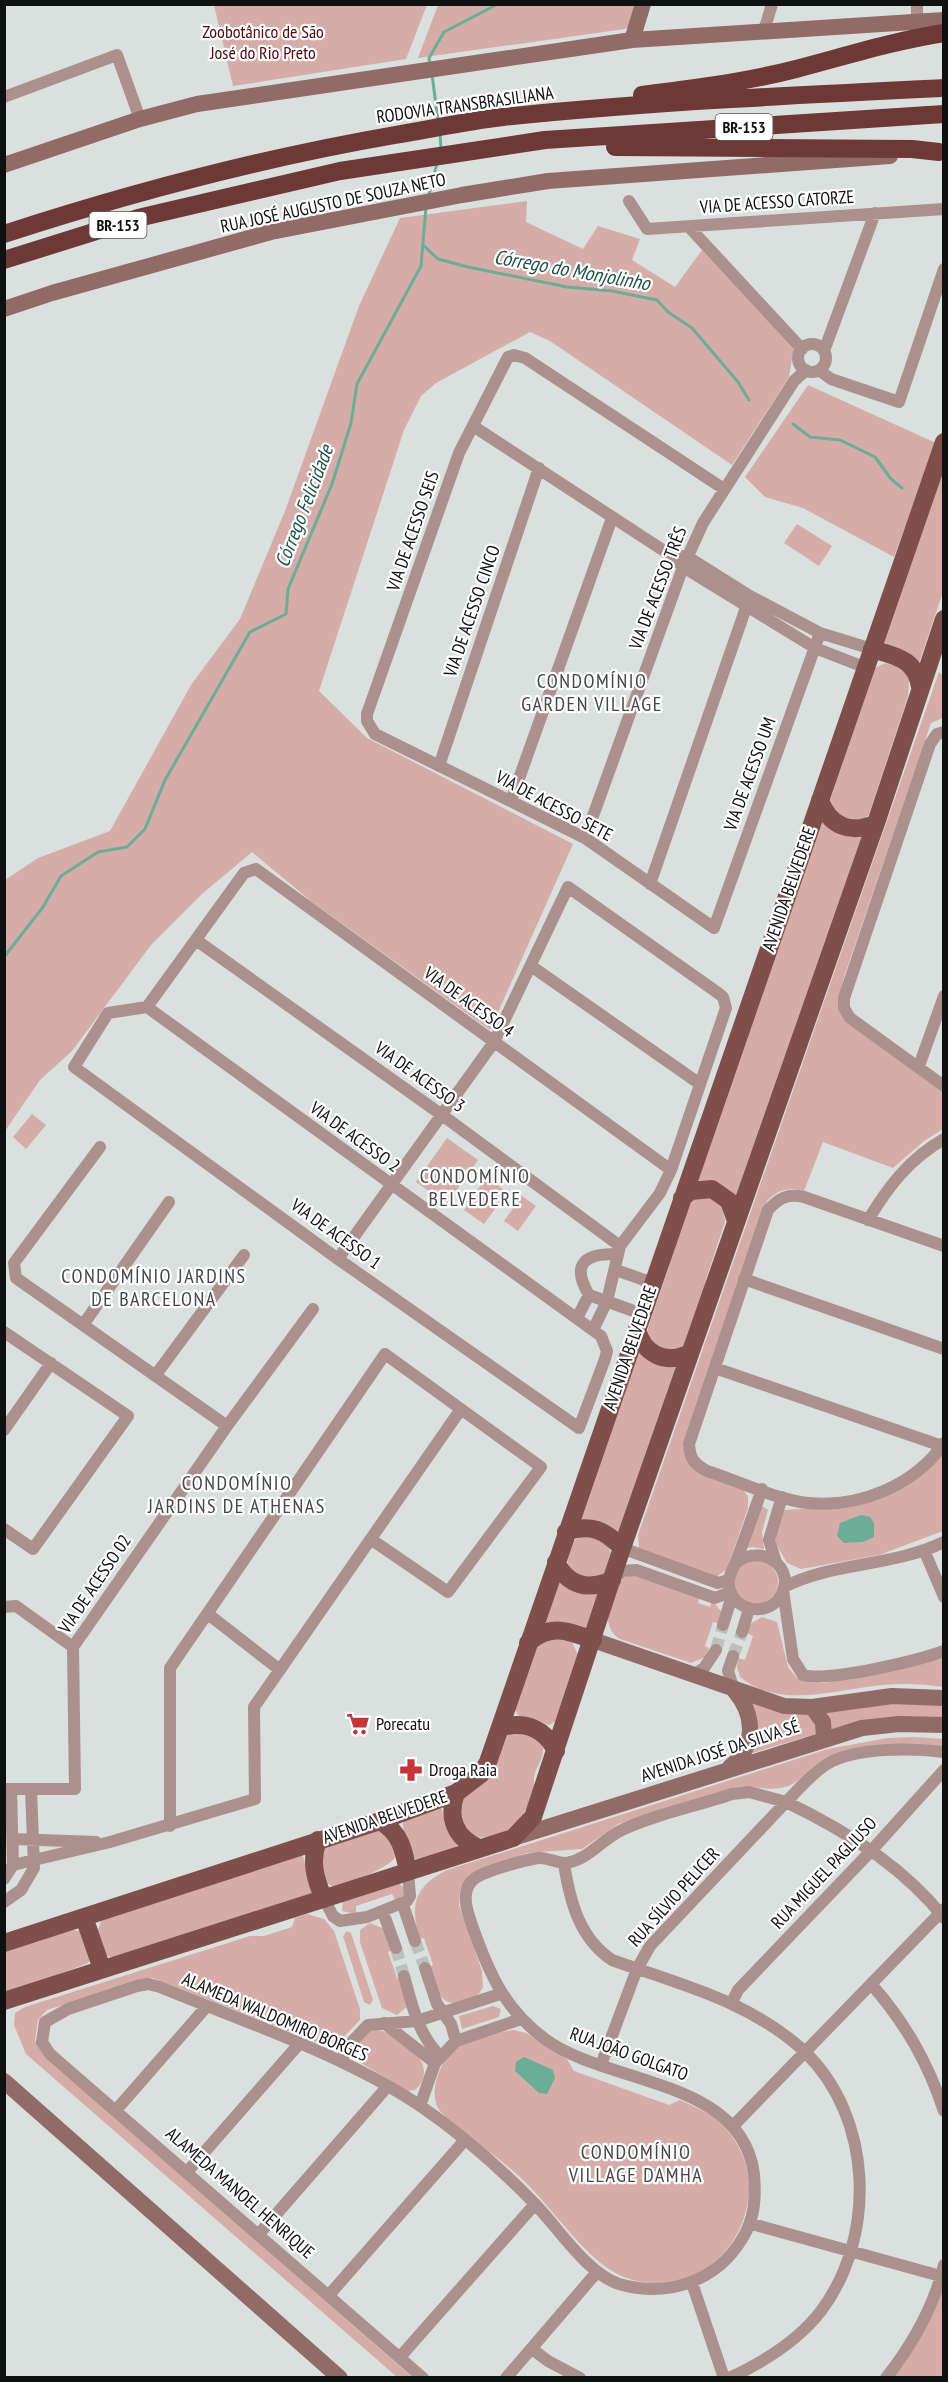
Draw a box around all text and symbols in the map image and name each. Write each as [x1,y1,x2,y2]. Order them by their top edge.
park label: Zoobotânico de São José do Rio Preto [202,20,324,64]
street label: RODOVIA TRANSBRASILIANA [375,81,555,128]
road number: BR-153 [716,114,772,140]
street label: RUA JOSÉ AUGUSTO DE SOUZA NETO [218,167,448,238]
street label: VIA DE ACESSO CATORZE [698,185,855,218]
road number: BR-153 [90,212,146,238]
water label: Córrego do Monjolinho [492,244,653,297]
water label: Córrego Felicidade [269,440,340,571]
street label: VIA DE ACESSO SEIS [381,468,444,595]
street label: VIA DE ACESSO TRÊS [623,523,692,653]
street label: VIA DE ACESSO CINCO [438,542,505,681]
district label: CONDOMÍNIO GARDEN VILLAGE [521,668,663,717]
street label: VIA DE ACESSO UM [718,714,781,835]
street label: VIA DE ACESSO SETE [491,765,617,846]
street label: AVENIDA BELVEDERE [756,823,821,954]
street label: VIA DE ACESSO 4 [419,961,519,1042]
street label: VIA DE ACESSO 3 [370,1036,470,1117]
street label: VIA DE ACESSO 2 [305,1096,405,1177]
district label: CONDOMÍNIO BELVEDERE [420,1163,530,1212]
street label: VIA DE ACESSO 1 [286,1193,386,1274]
district label: CONDOMÍNIO JARDINS DE BARCELONA [61,1263,247,1312]
street label: AVENIDA BELVEDERE [597,1282,662,1413]
district label: CONDOMÍNIO JARDINS DE ATHENAS [147,1470,326,1519]
street label: VIA DE ACESSO 02 [53,1530,136,1638]
supermarket icon: Porecatu [345,1711,371,1737]
place label: Porecatu [376,1712,430,1735]
street label: AVENIDA JOSÉ DA SILVA SÉ [638,1714,802,1787]
pharmacy icon: Droga Raia [398,1757,424,1783]
place label: Droga Raia [429,1758,497,1781]
street label: AVENIDA BELVEDERE [319,1784,450,1849]
street label: RUA MIGUEL PAGLIUSO [766,1812,882,1933]
street label: RUA SÍLVIO PELICER [623,1842,725,1951]
street label: ALAMEDA WALDOMIRO BORGES [179,1967,372,2066]
street label: RUA JOÃO GOLGATO [567,2021,692,2086]
street label: ALAMEDA MANOEL HENRIQUE [161,2122,319,2263]
district label: CONDOMÍNIO VILLAGE DAMHA [568,2139,703,2188]

